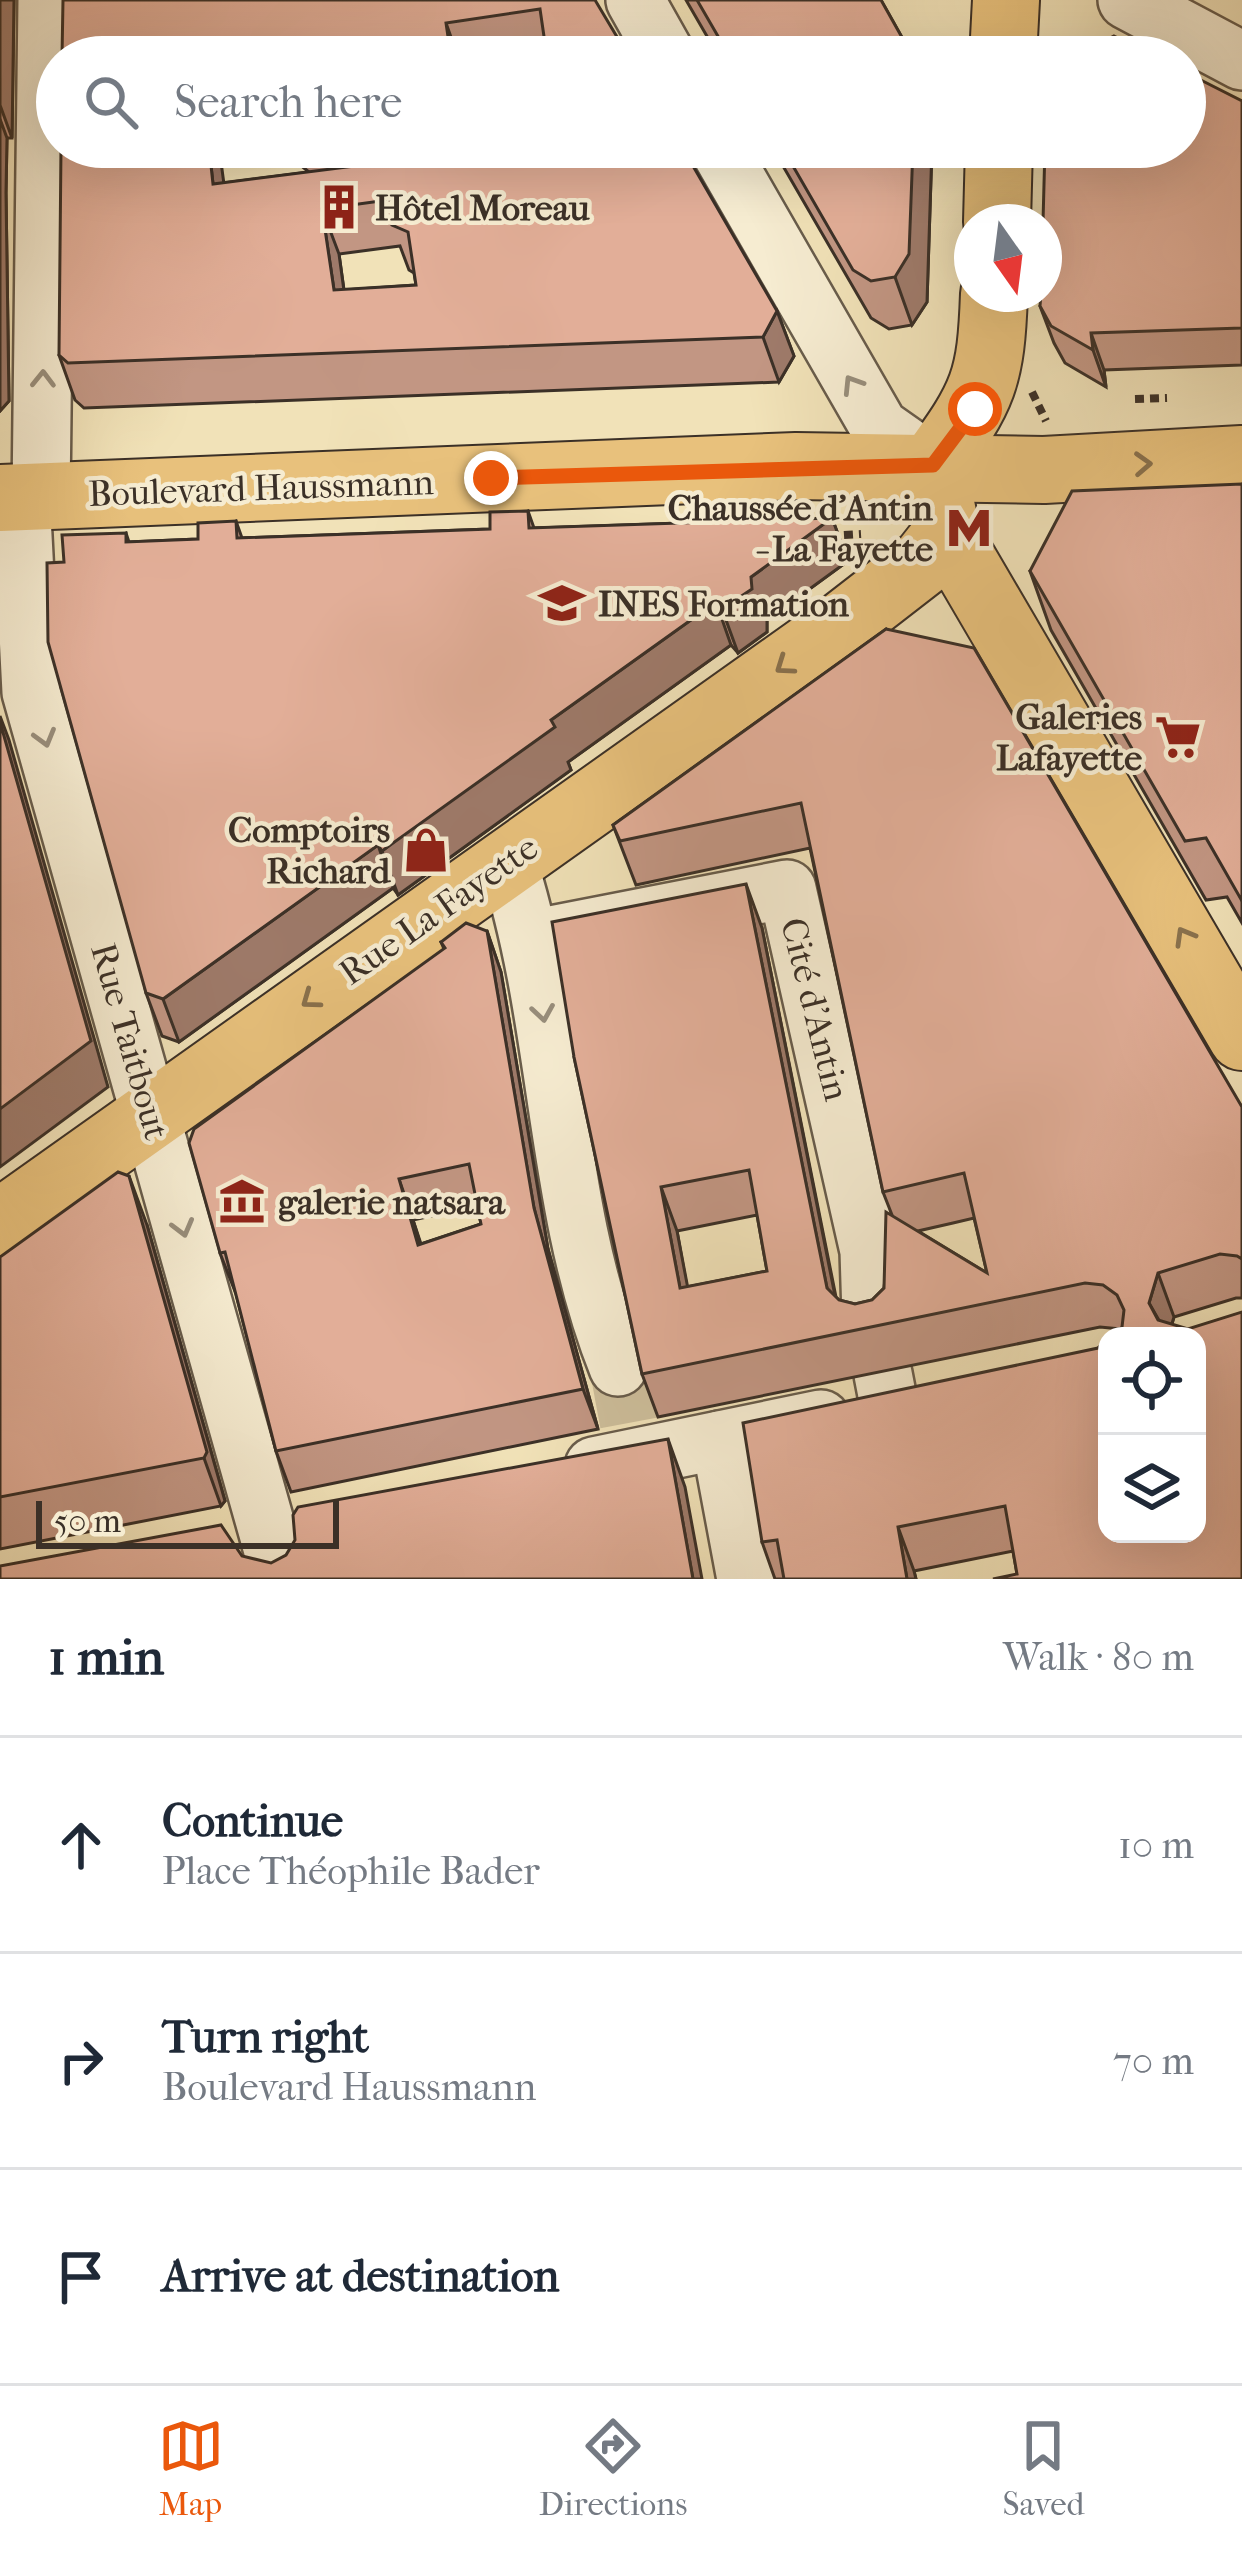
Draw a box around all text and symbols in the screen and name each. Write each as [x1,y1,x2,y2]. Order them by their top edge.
search box [36,36,1206,168]
icon: search [78,69,144,135]
text: Search here [174,76,402,129]
building icon: Hôtel Moreau [314,182,364,232]
place label: Hôtel Moreau [375,187,590,229]
north arrow [954,204,1062,312]
one-way arrow [29,369,55,388]
one-way arrow [844,375,866,397]
route start [948,382,1002,436]
route end [464,451,518,505]
one-way arrow [1134,451,1153,477]
street label: Boulevard Haussmann [88,461,435,515]
place label: Chaussée d'Antin - La Fayette [668,487,934,570]
metro station icon: Chaussée d'Antin - La Fayette [944,503,994,553]
school or university icon: INES Formation [537,578,587,628]
place label: INES Formation [598,583,850,625]
one-way arrow [775,652,797,674]
place label: Galeries Lafayette [996,696,1142,779]
supermarket icon: Galeries Lafayette [1153,712,1203,762]
one-way arrow [30,727,55,748]
place label: Comptoirs Richard [228,809,391,892]
shop icon: Comptoirs Richard [401,825,451,875]
street label: Rue La Fayette [331,826,546,994]
street label: Cité d'Antin [772,914,858,1105]
one-way arrow [1175,927,1198,949]
street label: Rue Taitbout [82,938,178,1144]
one-way arrow [301,986,323,1008]
one-way arrow [529,1003,555,1023]
museum icon: galerie natsara [217,1176,267,1226]
place label: galerie natsara [278,1181,506,1223]
one-way arrow [168,1217,193,1238]
map controls [1098,1327,1206,1543]
button: locate [1098,1327,1206,1435]
button: layers [1098,1435,1206,1543]
scale bar [36,1495,339,1548]
text: 50 m [54,1502,121,1541]
text: 1 min [48,1627,164,1687]
text: Walk · 80 m [1003,1634,1194,1680]
text: Continue [162,1795,343,1848]
icon: ahead [48,1812,114,1878]
text: 10 m [1118,1822,1194,1868]
text: Place Théophile Bader [162,1848,540,1894]
text: Turn right [162,2011,369,2064]
icon: right [48,2028,114,2094]
text: 70 m [1113,2038,1194,2084]
text: Boulevard Haussmann [162,2064,537,2110]
icon: arrive [48,2244,114,2310]
text: Arrive at destination [162,2250,559,2303]
tab: Map [158,2413,224,2524]
tab: Directions [539,2413,687,2524]
tab: Saved [1003,2413,1084,2524]

